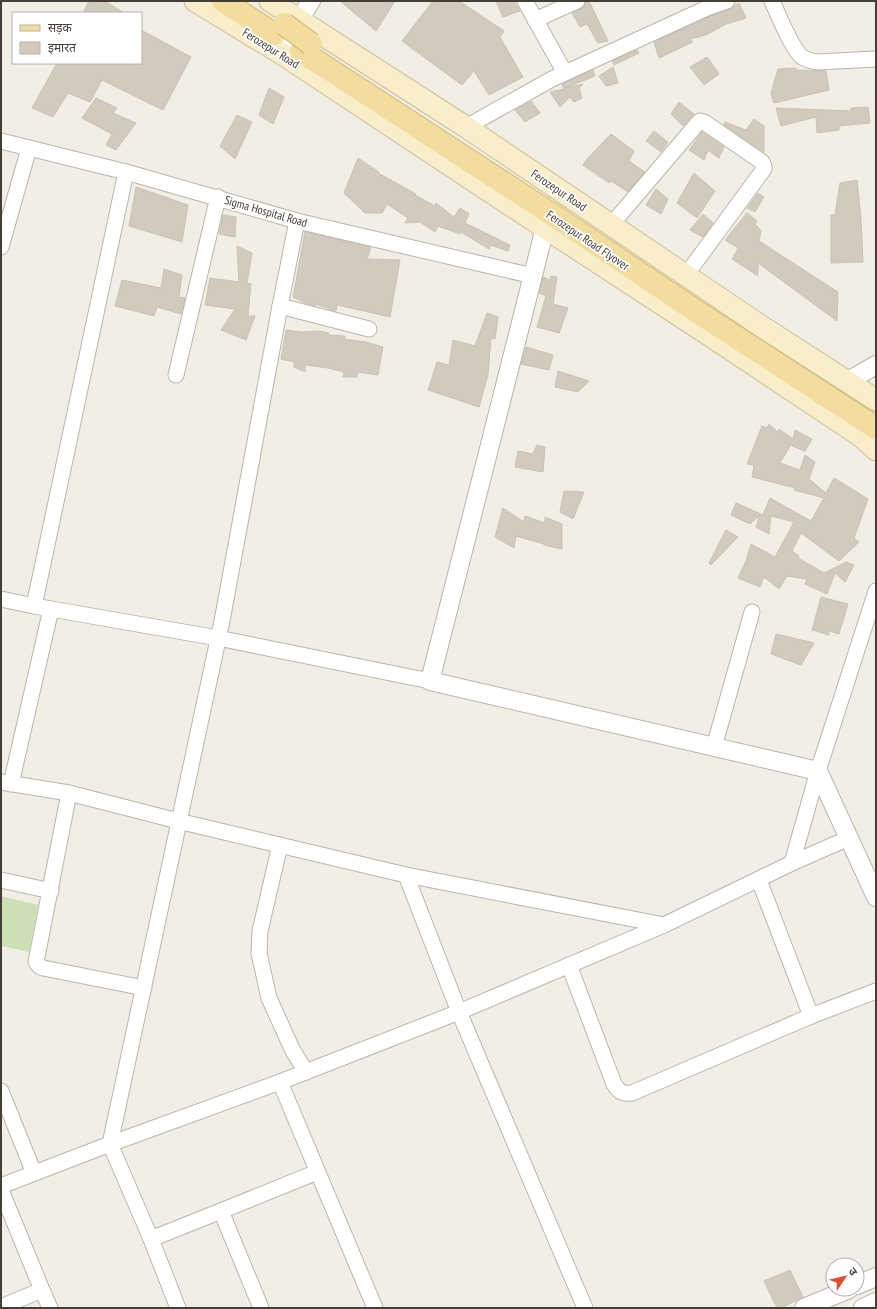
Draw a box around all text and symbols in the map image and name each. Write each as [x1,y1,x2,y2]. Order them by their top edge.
legend [12,12,142,64]
text: सड़क [48,20,73,35]
street label: Ferozepur Road [240,25,302,71]
text: इमारत [48,40,77,55]
street label: Ferozepur Road [528,166,590,214]
street label: Sigma Hospital Road [223,192,309,230]
street label: Ferozepur Road Flyover [544,207,633,274]
north arrow [825,1257,865,1297]
text: उ [846,1265,861,1278]

